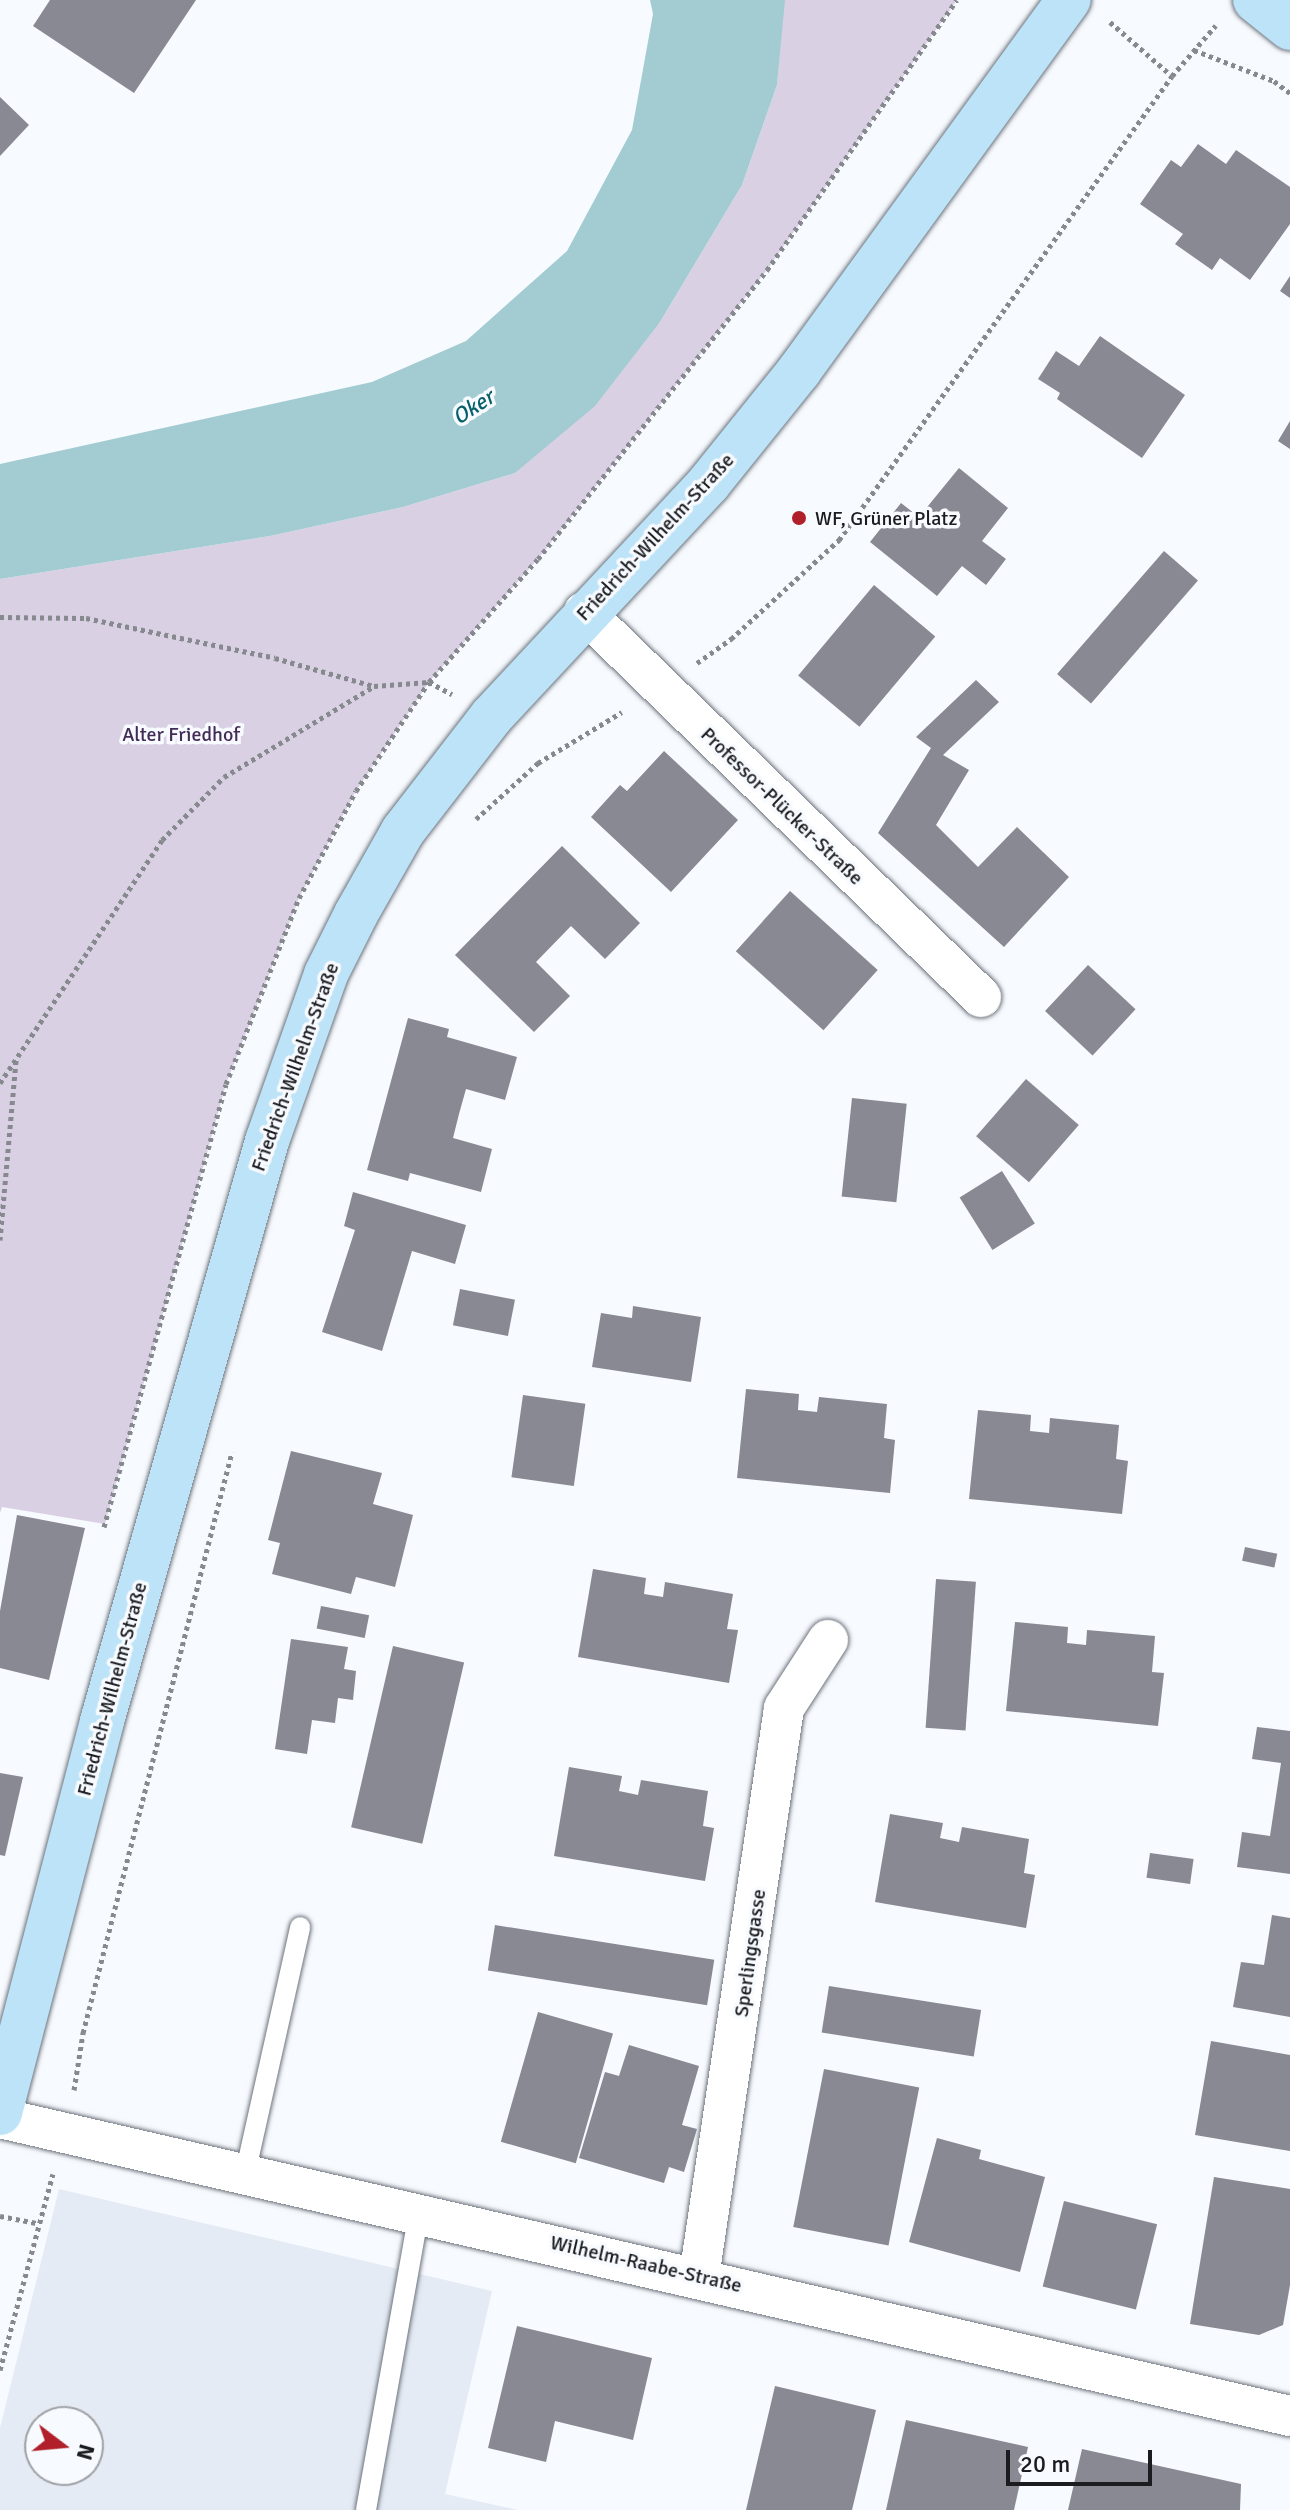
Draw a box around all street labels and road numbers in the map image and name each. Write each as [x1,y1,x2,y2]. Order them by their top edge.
street label: Friedrich-Wilhelm-Straße [571,448,739,626]
street label: Professor-Plücker-Straße [696,722,868,890]
street label: Friedrich-Wilhelm-Straße [246,959,344,1175]
street label: Friedrich-Wilhelm-Straße [72,1580,152,1798]
street label: Sperlingsgasse [729,1888,771,2018]
street label: Wilhelm-Raabe-Straße [548,2230,744,2298]

